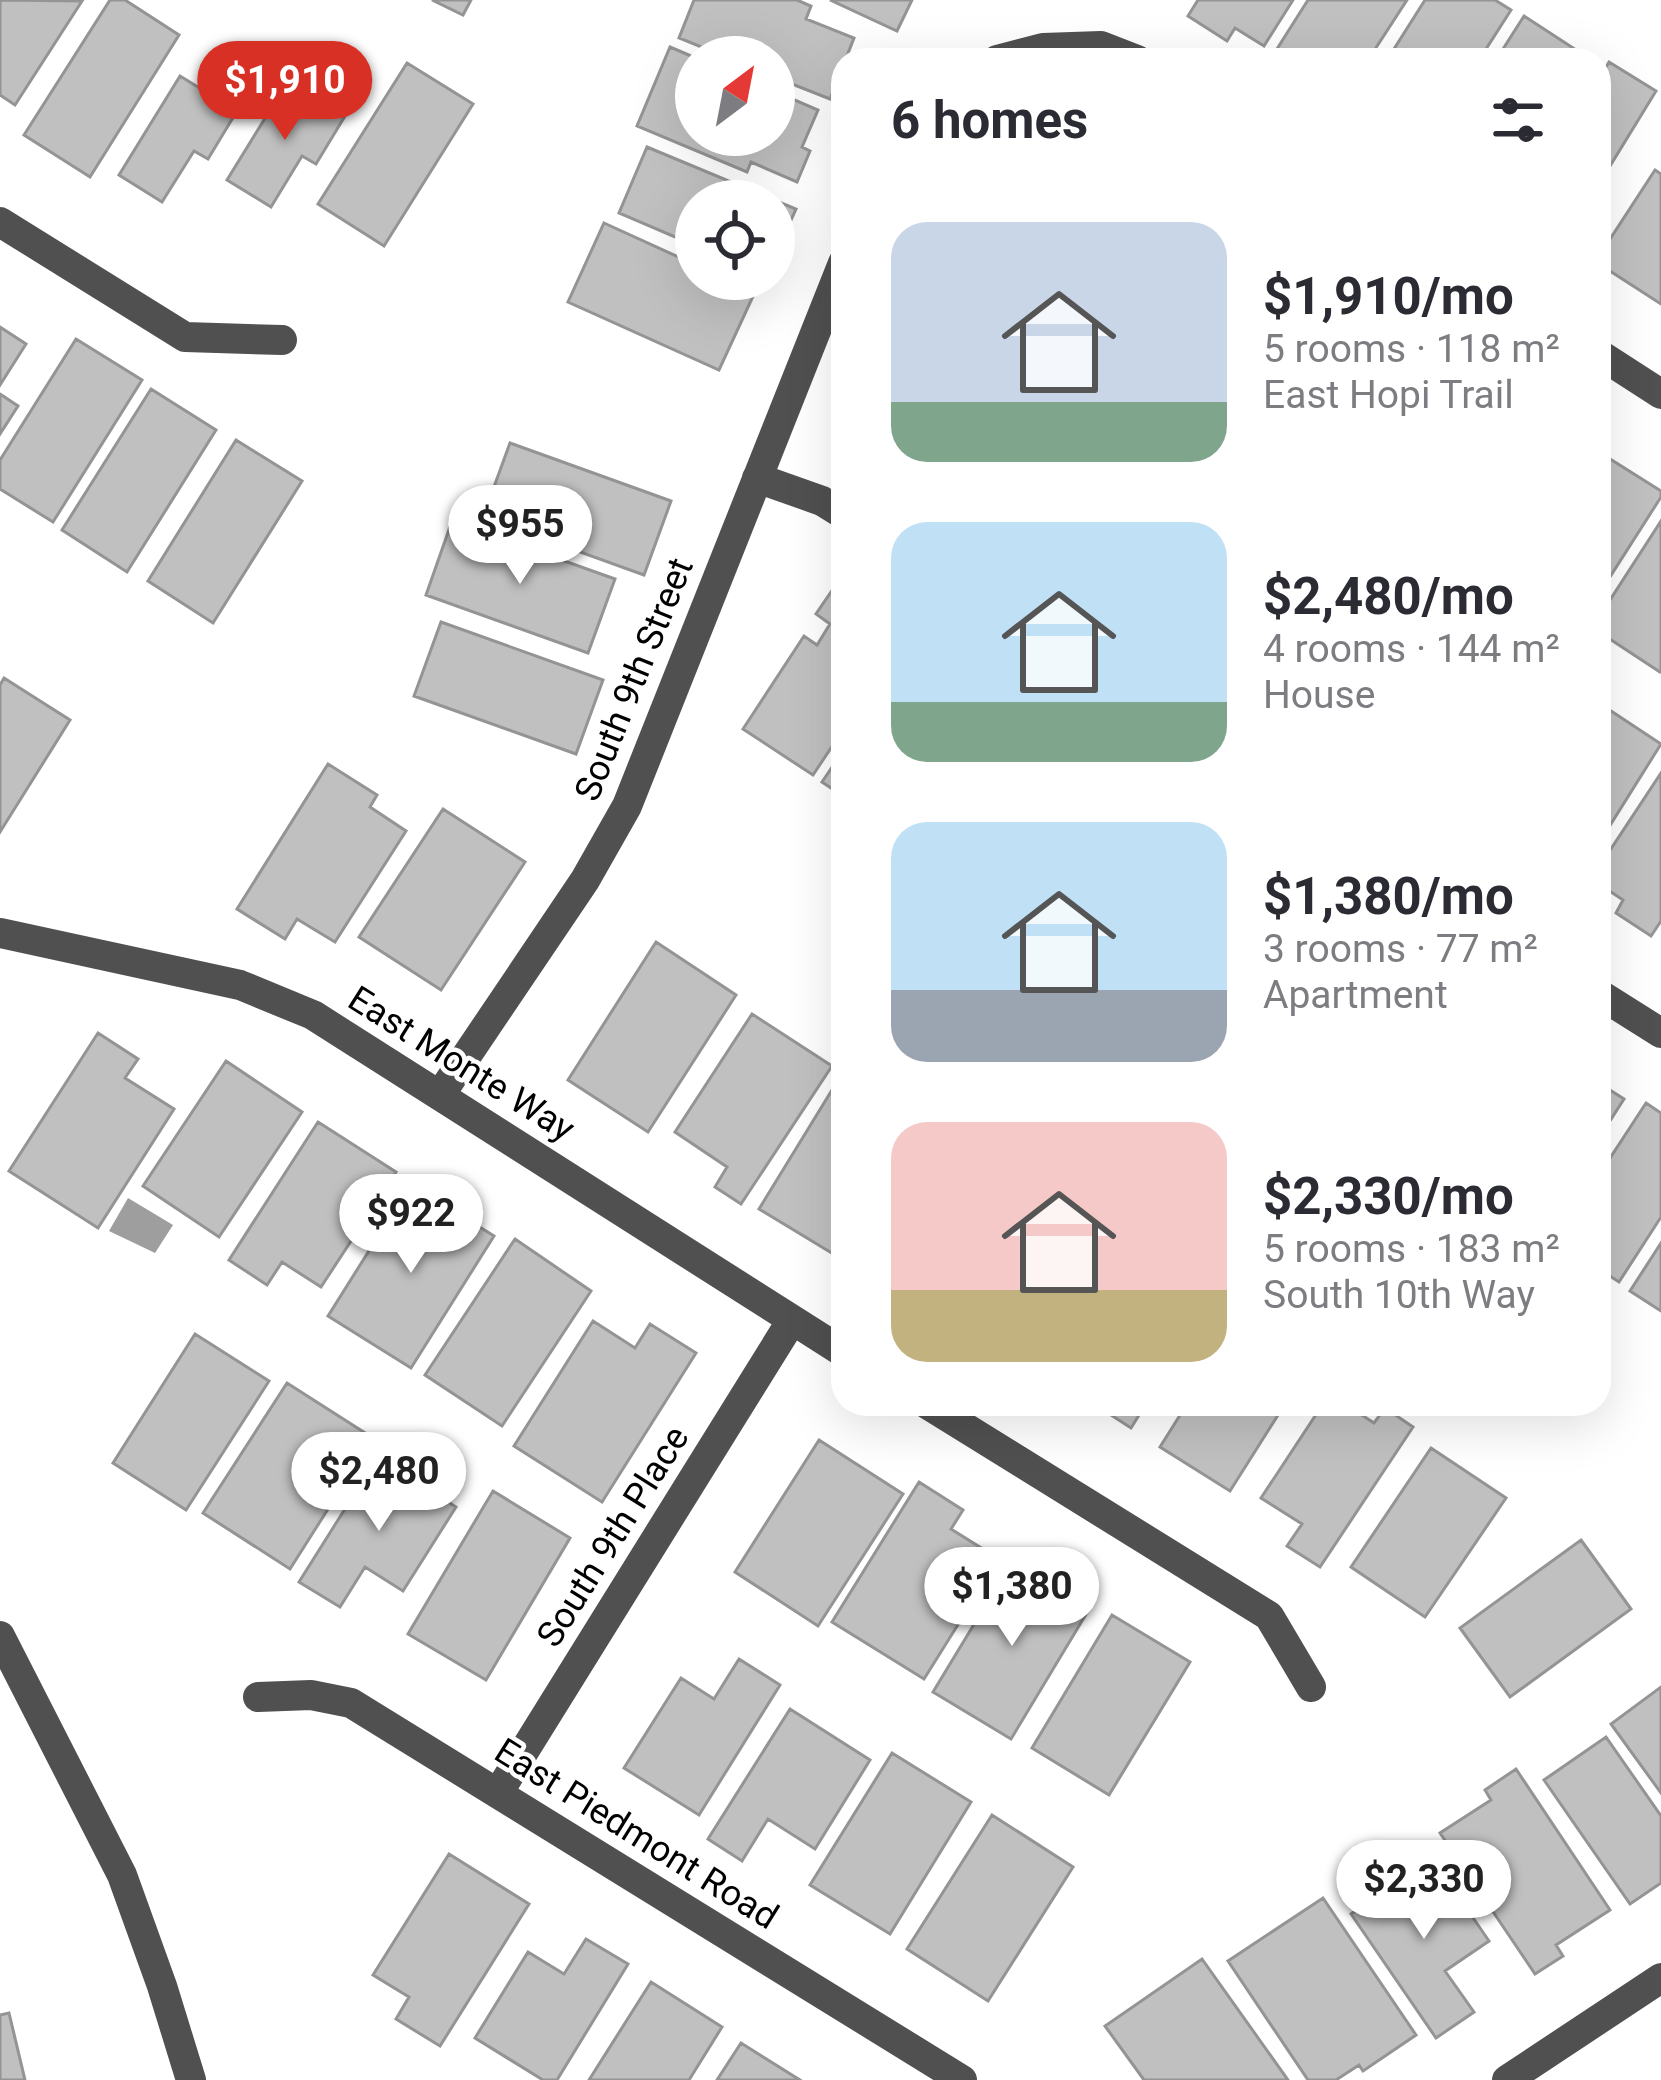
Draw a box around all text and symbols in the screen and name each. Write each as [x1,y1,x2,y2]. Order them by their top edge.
north arrow [675,36,795,156]
map controls [675,36,795,300]
pin: $1,910 [187,41,383,143]
text: $1,910 [224,57,346,103]
icon: filters [1485,87,1551,153]
text: 6 homes [891,91,1088,150]
button: locate [675,180,795,300]
text: $1,910/mo [1263,267,1514,326]
icon: home [987,270,1131,414]
text: 5 rooms · 118 m² [1263,326,1560,372]
text: East Hopi Trail [1263,372,1514,418]
pin: $955 [449,485,591,587]
text: $955 [475,501,565,547]
street label: South 9th Street [566,552,702,807]
text: $2,480/mo [1263,567,1514,626]
icon: home [987,570,1131,714]
text: 4 rooms · 144 m² [1263,626,1560,672]
text: House [1263,672,1375,718]
text: $1,380/mo [1263,867,1514,926]
icon: home [987,870,1131,1014]
text: 3 rooms · 77 m² [1263,926,1538,972]
text: Apartment [1263,972,1448,1018]
street label: East Monte Way [341,977,582,1150]
text: $2,330/mo [1263,1167,1514,1226]
icon: home [987,1170,1131,1314]
pin: $922 [340,1174,482,1276]
text: $922 [366,1190,456,1236]
text: 5 rooms · 183 m² [1263,1226,1560,1272]
text: South 10th Way [1263,1272,1535,1318]
street label: South 9th Place [528,1419,697,1655]
pin: $2,480 [281,1432,477,1534]
text: $2,480 [318,1448,440,1494]
pin: $1,380 [914,1547,1110,1649]
text: $1,380 [951,1563,1073,1609]
street label: East Piedmont Road [487,1730,786,1938]
pin: $2,330 [1326,1840,1522,1942]
text: $2,330 [1363,1856,1485,1902]

